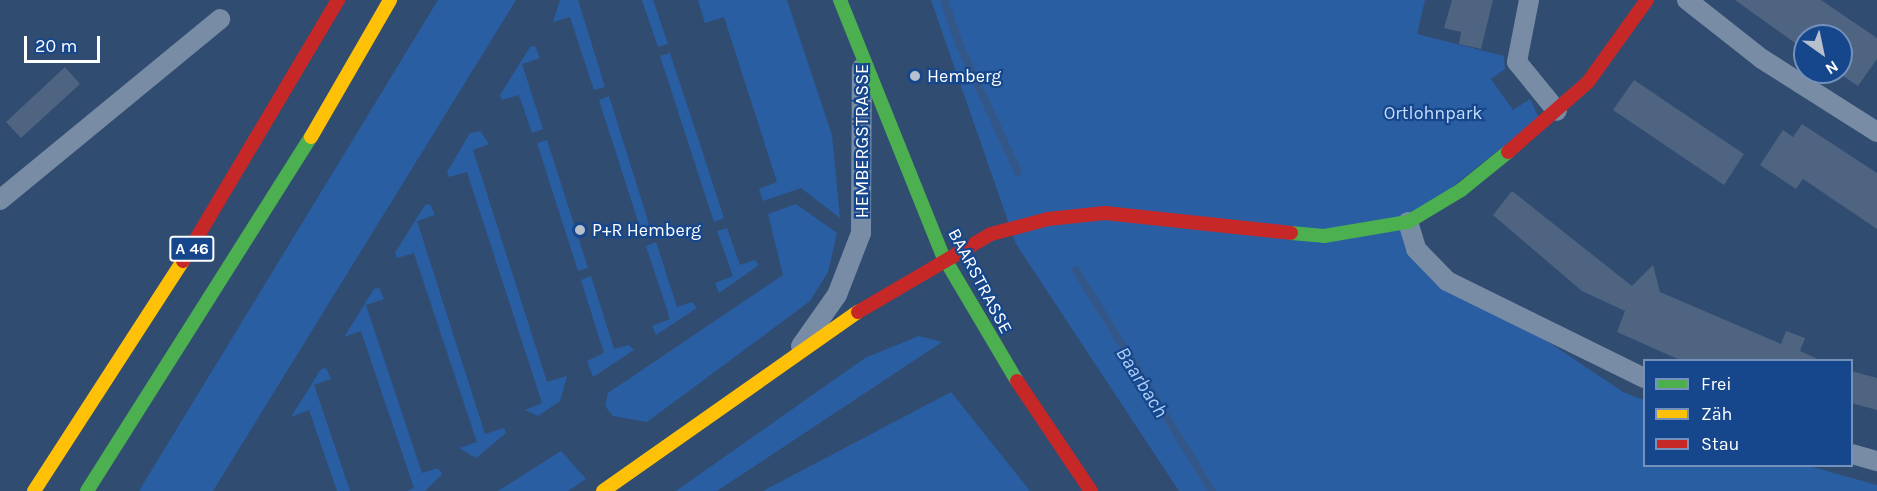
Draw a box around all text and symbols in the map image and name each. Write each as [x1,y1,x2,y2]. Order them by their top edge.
scale bar [27,24,104,62]
north arrow [1793,24,1853,84]
text: 20 m [35,35,77,57]
text: N [1822,57,1842,79]
street label: HEMBERGSTRASSE [851,64,873,218]
place label: Hemberg [927,65,1001,87]
marker: Hemberg [908,69,922,83]
park label: Ortlohnpark [1384,102,1482,124]
place label: P+R Hemberg [592,219,701,241]
marker: P+R Hemberg [573,223,587,237]
street label: BAARSTRASSE [943,225,1017,337]
road number: A 46 [168,236,216,262]
water label: Baarbach [1111,342,1173,422]
legend [1643,359,1853,467]
text: Frei [1701,373,1732,395]
text: Zäh [1701,403,1732,425]
text: Stau [1701,433,1739,455]

